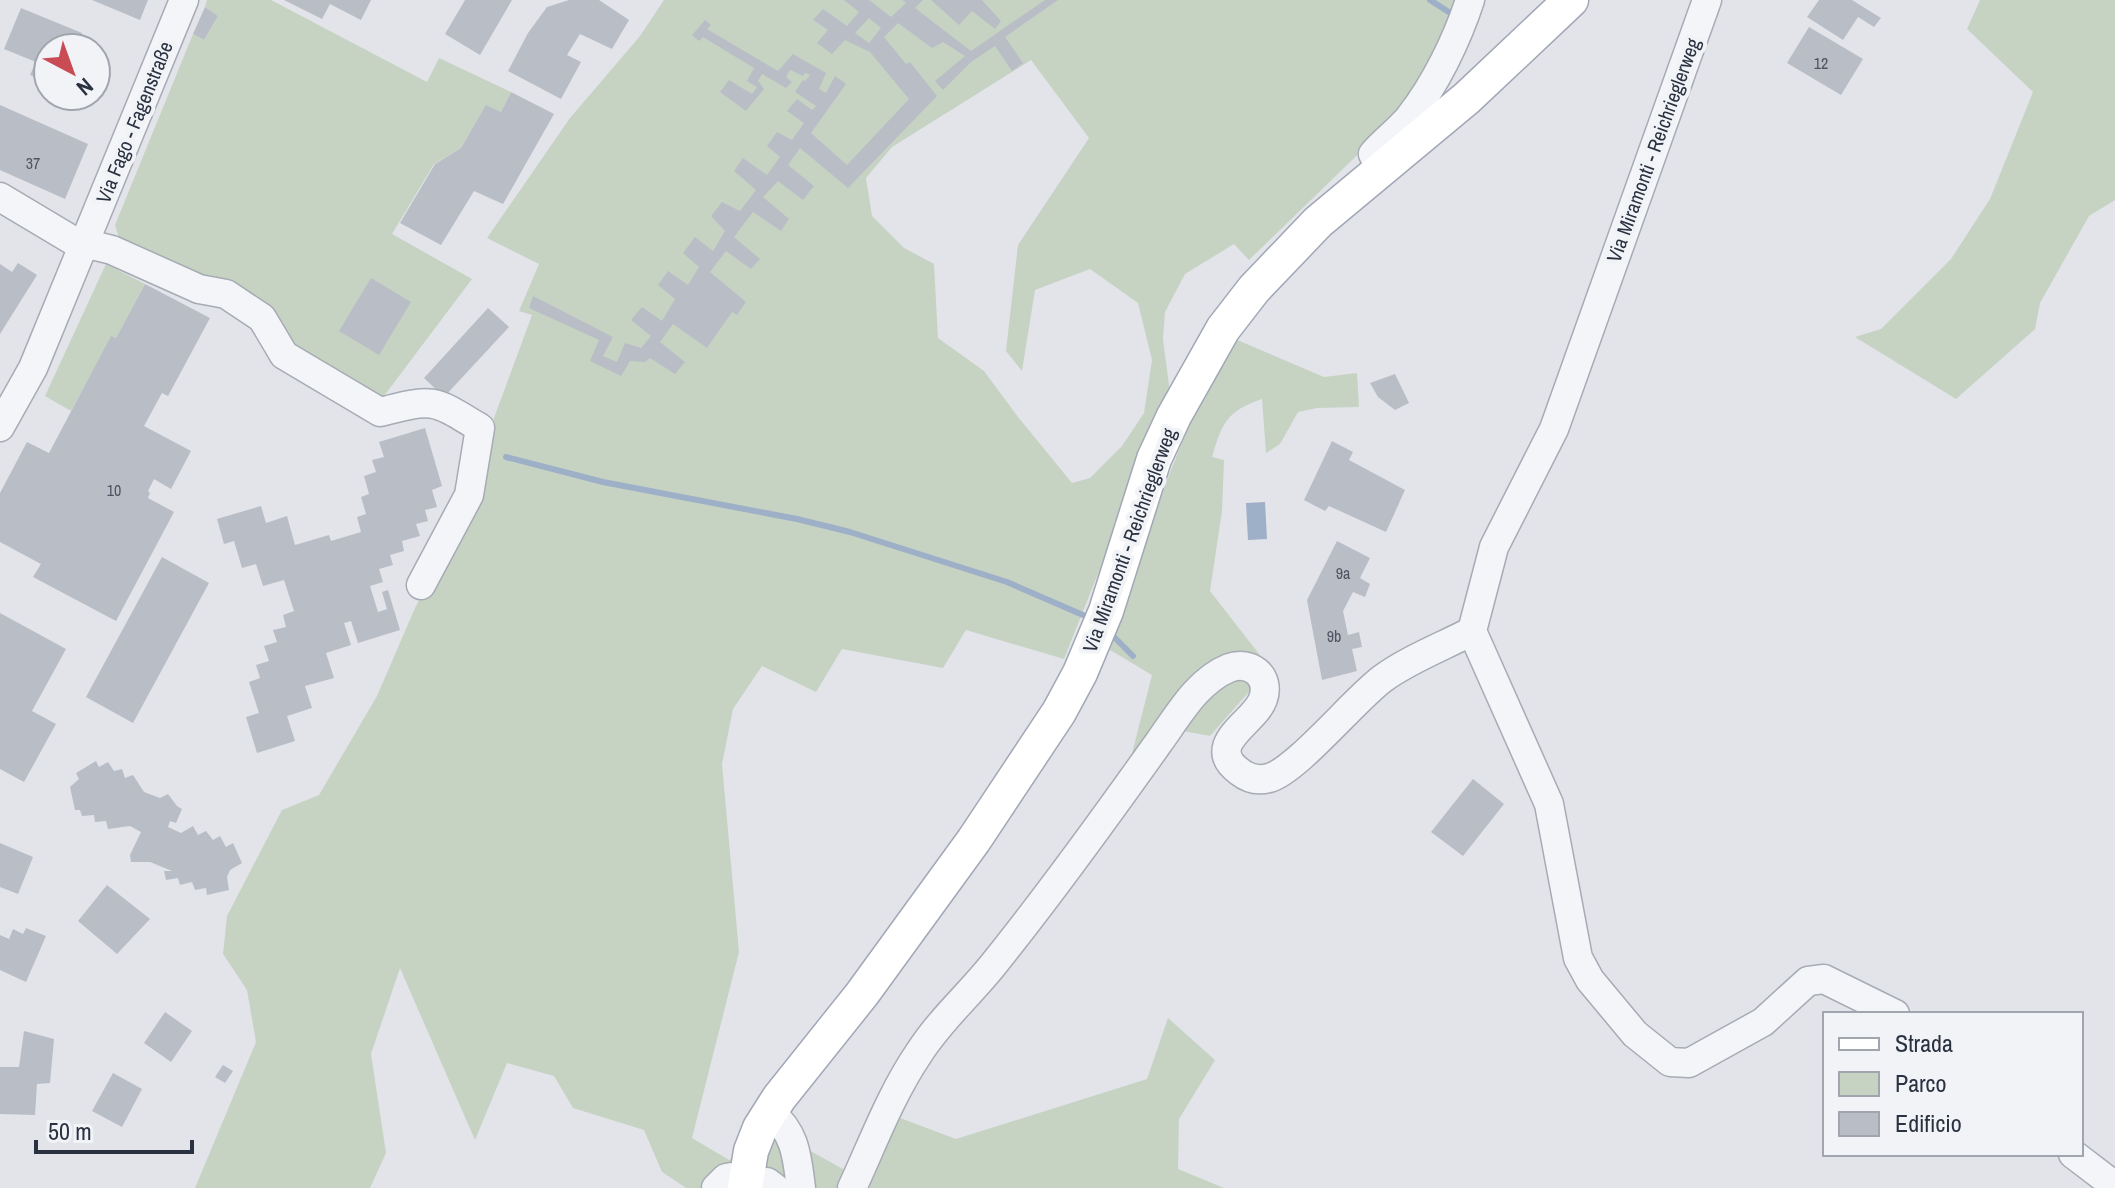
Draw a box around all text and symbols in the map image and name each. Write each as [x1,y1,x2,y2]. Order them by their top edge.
north arrow [32,32,112,112]
street label: Via Miramonti - Reichrieglerweg [1600,34,1706,266]
street label: Via Fago - Fagenstraße [89,37,179,207]
house number: 12 [1814,52,1828,74]
text: N [70,71,100,103]
house number: 37 [26,152,40,174]
street label: Via Miramonti - Reichrieglerweg [1076,424,1182,656]
house number: 10 [107,479,121,501]
house number: 9a [1336,562,1351,584]
house number: 9b [1327,625,1341,647]
legend [1823,1012,2083,1156]
text: Strada [1895,1027,1953,1059]
text: Parco [1895,1067,1946,1099]
scale bar [36,1104,192,1154]
text: Edificio [1895,1107,1962,1139]
text: 50 m [48,1115,92,1147]

